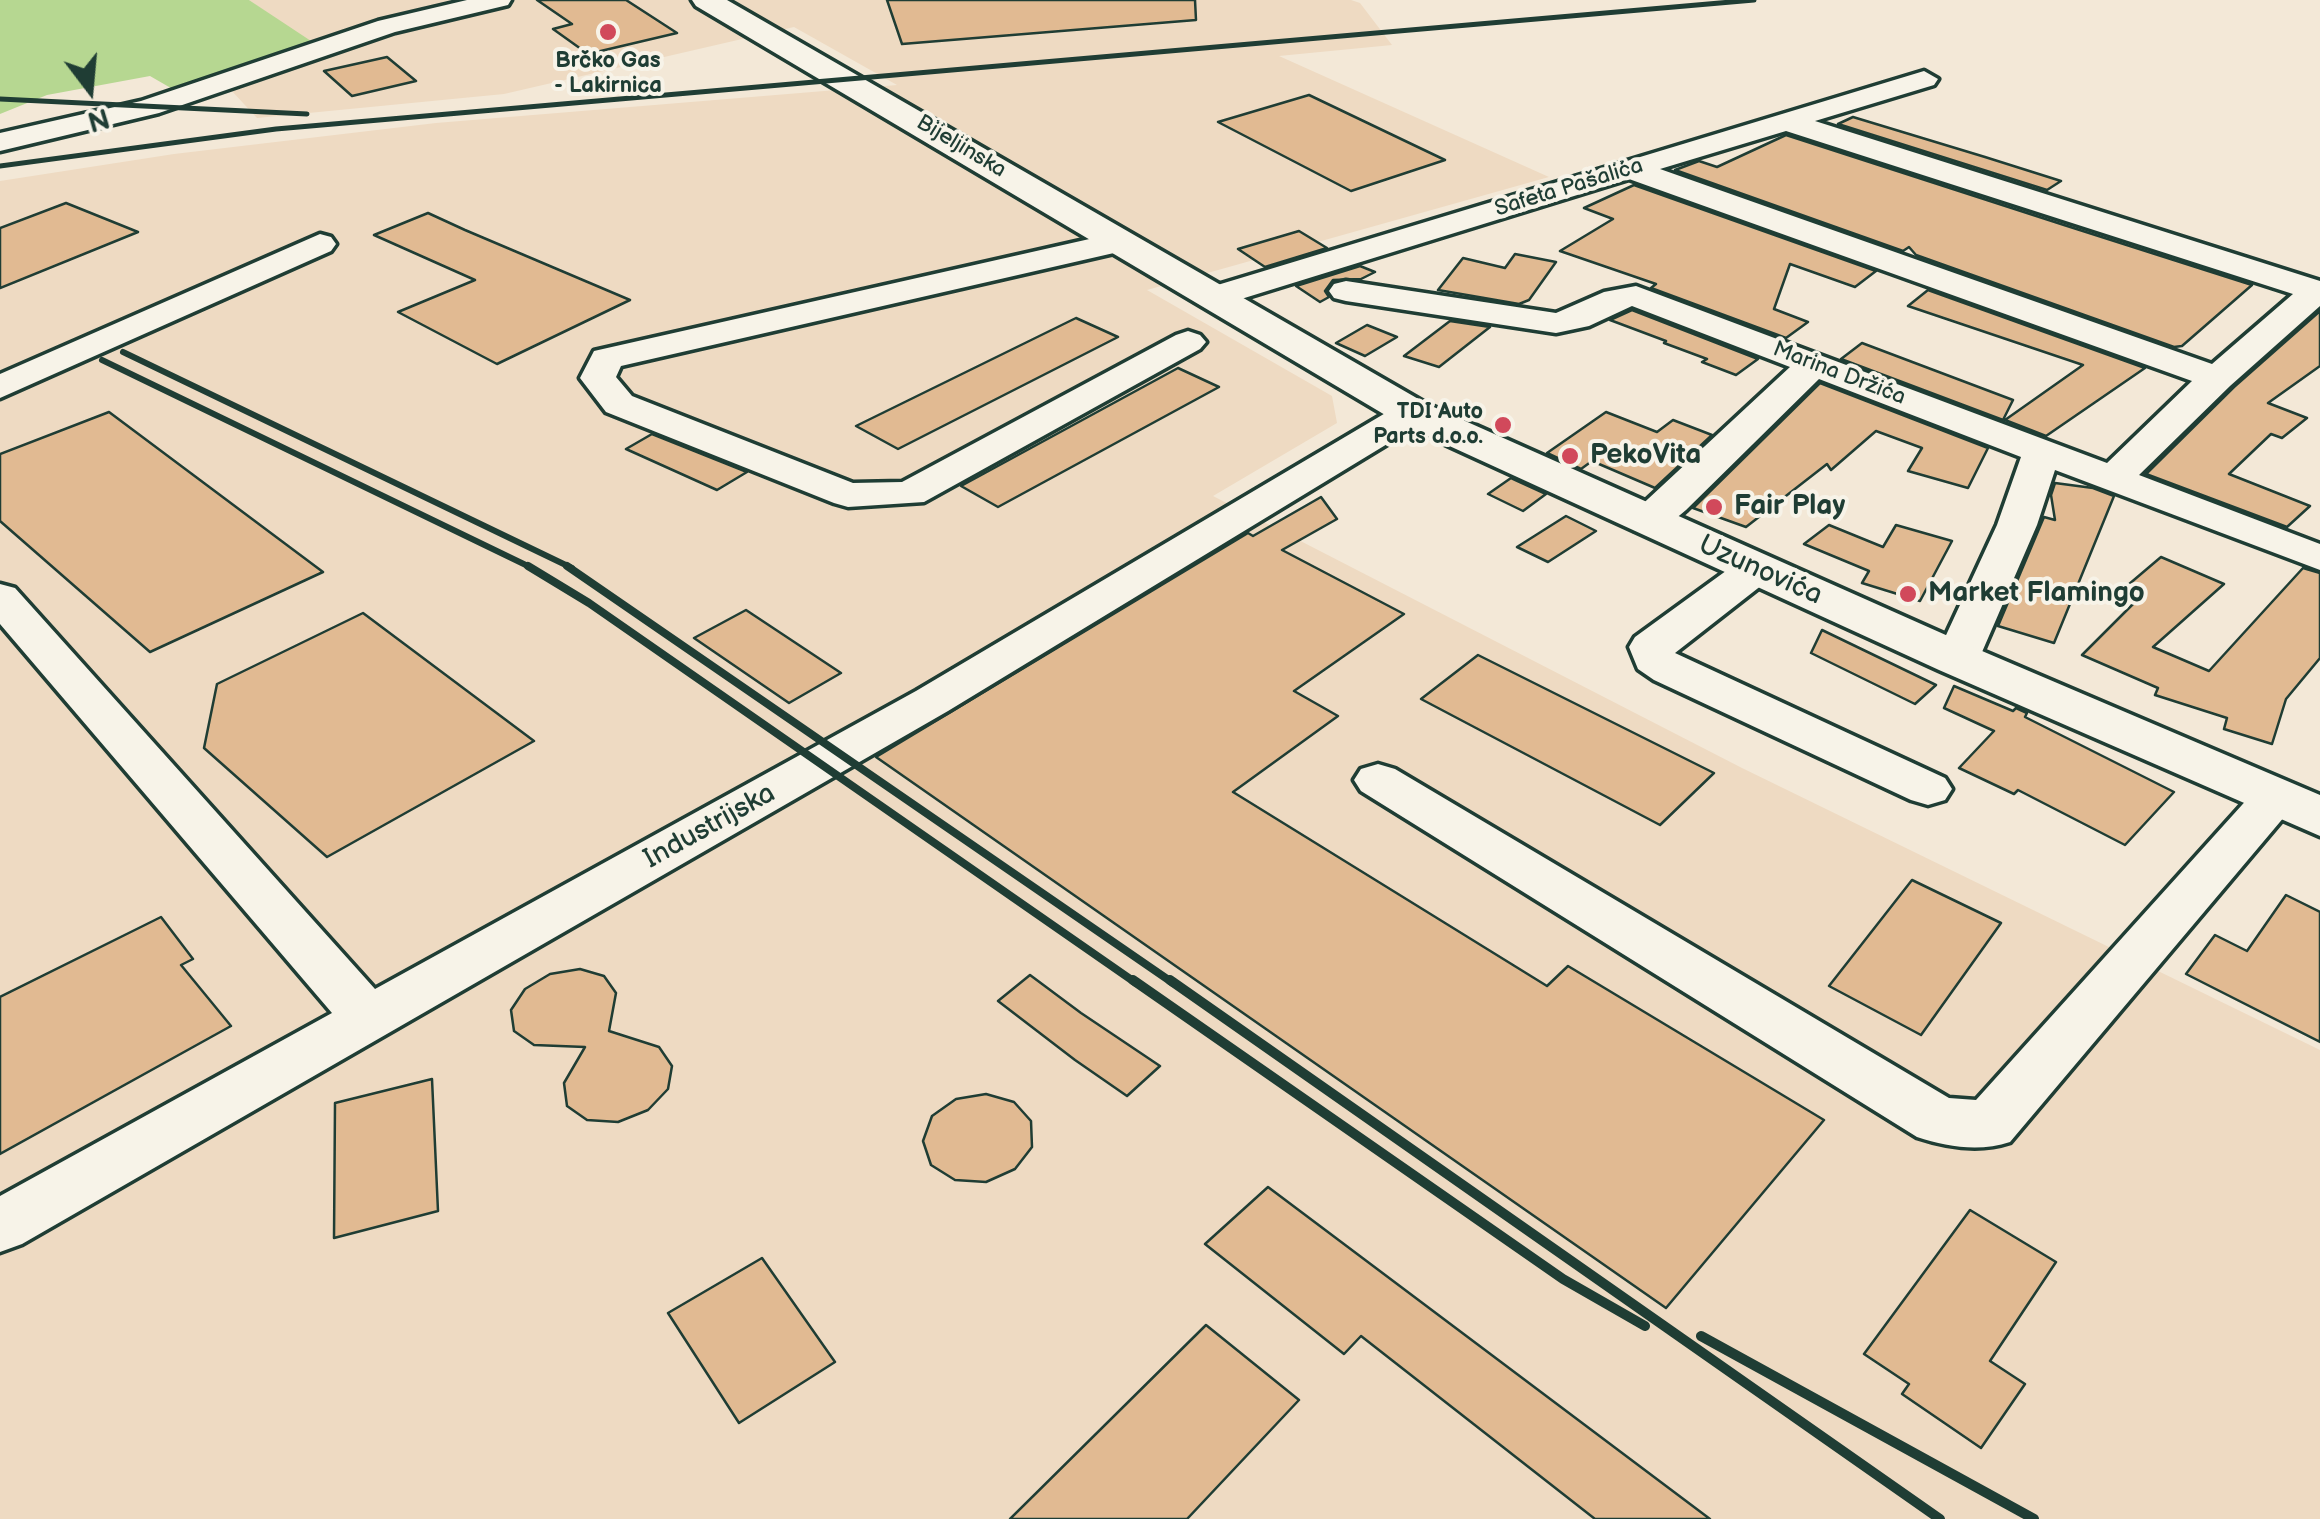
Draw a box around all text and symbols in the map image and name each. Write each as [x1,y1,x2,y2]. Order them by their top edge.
marker: Brčko Gas - Lakirnica [597,21,619,43]
north arrow [40,40,140,140]
place label: Brčko Gas - Lakirnica [554,48,662,100]
text: N [84,101,113,138]
street label: Bijeljinska [911,110,1011,184]
street label: Safeta Pašalića [1492,153,1646,223]
street label: Marina Držića [1769,337,1909,411]
place label: TDI Auto Parts d.o.o. [1373,399,1483,451]
marker: TDI Auto Parts d.o.o. [1492,414,1514,436]
place label: PekoVita [1590,439,1701,473]
marker: PekoVita [1559,445,1581,467]
place label: Fair Play [1734,490,1845,524]
marker: Fair Play [1703,496,1725,518]
street label: Uzunovića [1693,529,1827,613]
place label: Market Flamingo [1928,577,2145,611]
marker: Market Flamingo [1897,583,1919,605]
street label: Industrijska [639,777,781,877]

